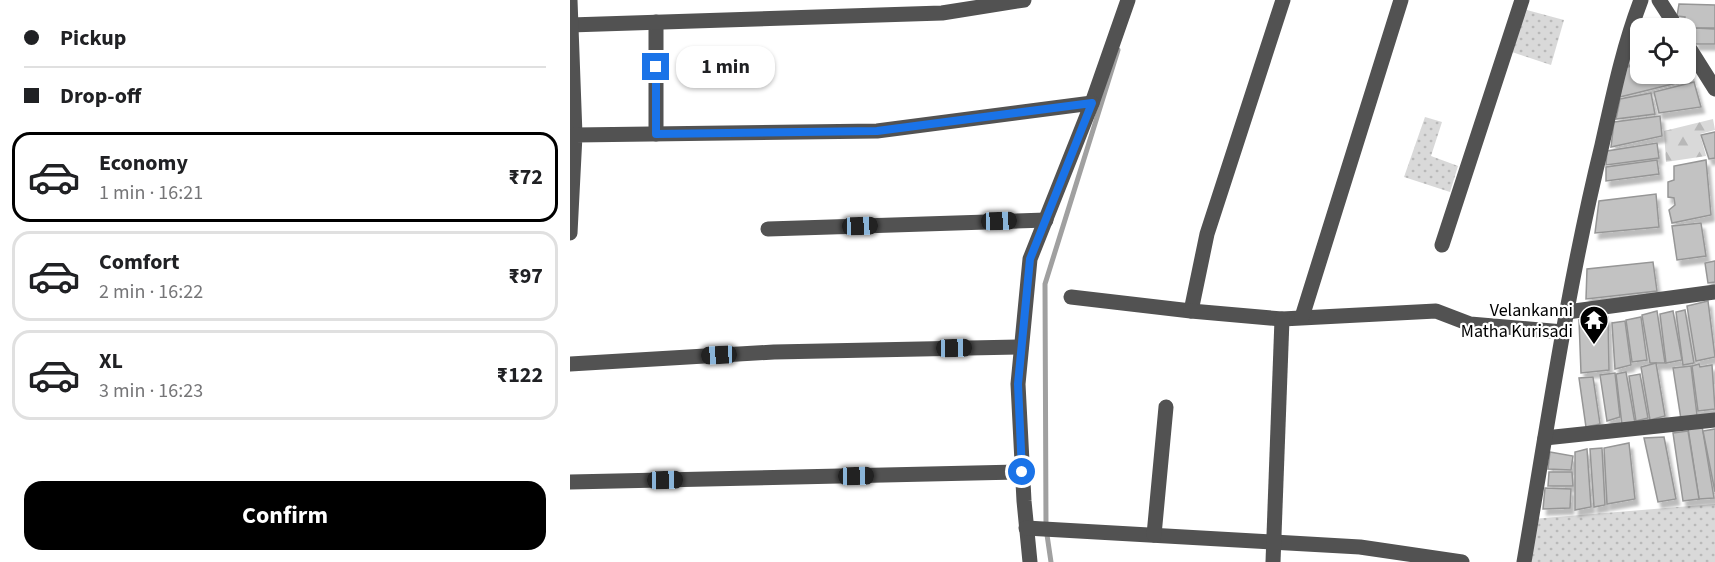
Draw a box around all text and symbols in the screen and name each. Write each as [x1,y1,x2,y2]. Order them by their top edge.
map controls [1630,18,1696,84]
button: locate [1630,18,1696,84]
text: Pickup [60,22,126,54]
callout: 1 min [677,46,776,88]
route end [642,53,669,80]
text: 1 min [701,53,750,81]
text: Drop-off [60,80,141,112]
text: Economy [99,147,188,179]
icon: car [27,150,81,204]
text: ₹72 [508,161,543,193]
text: 1 min · 16:21 [99,179,203,207]
car [981,211,1017,231]
car [842,216,878,236]
text: Comfort [99,246,180,278]
icon: car [27,249,81,303]
text: ₹97 [508,260,543,292]
text: 2 min · 16:22 [99,278,203,306]
place label: Velankanni Matha Kurisadi [1461,298,1573,344]
temple icon: Velankanni Matha Kurisadi [1578,304,1610,346]
car [936,339,972,357]
text: XL [99,345,123,377]
car [701,345,737,365]
icon: car [27,348,81,402]
text: ₹122 [497,359,543,391]
text: 3 min · 16:23 [99,377,203,405]
route start [1008,458,1035,485]
car [838,467,874,485]
car [647,471,683,489]
button: Confirm [24,481,546,550]

